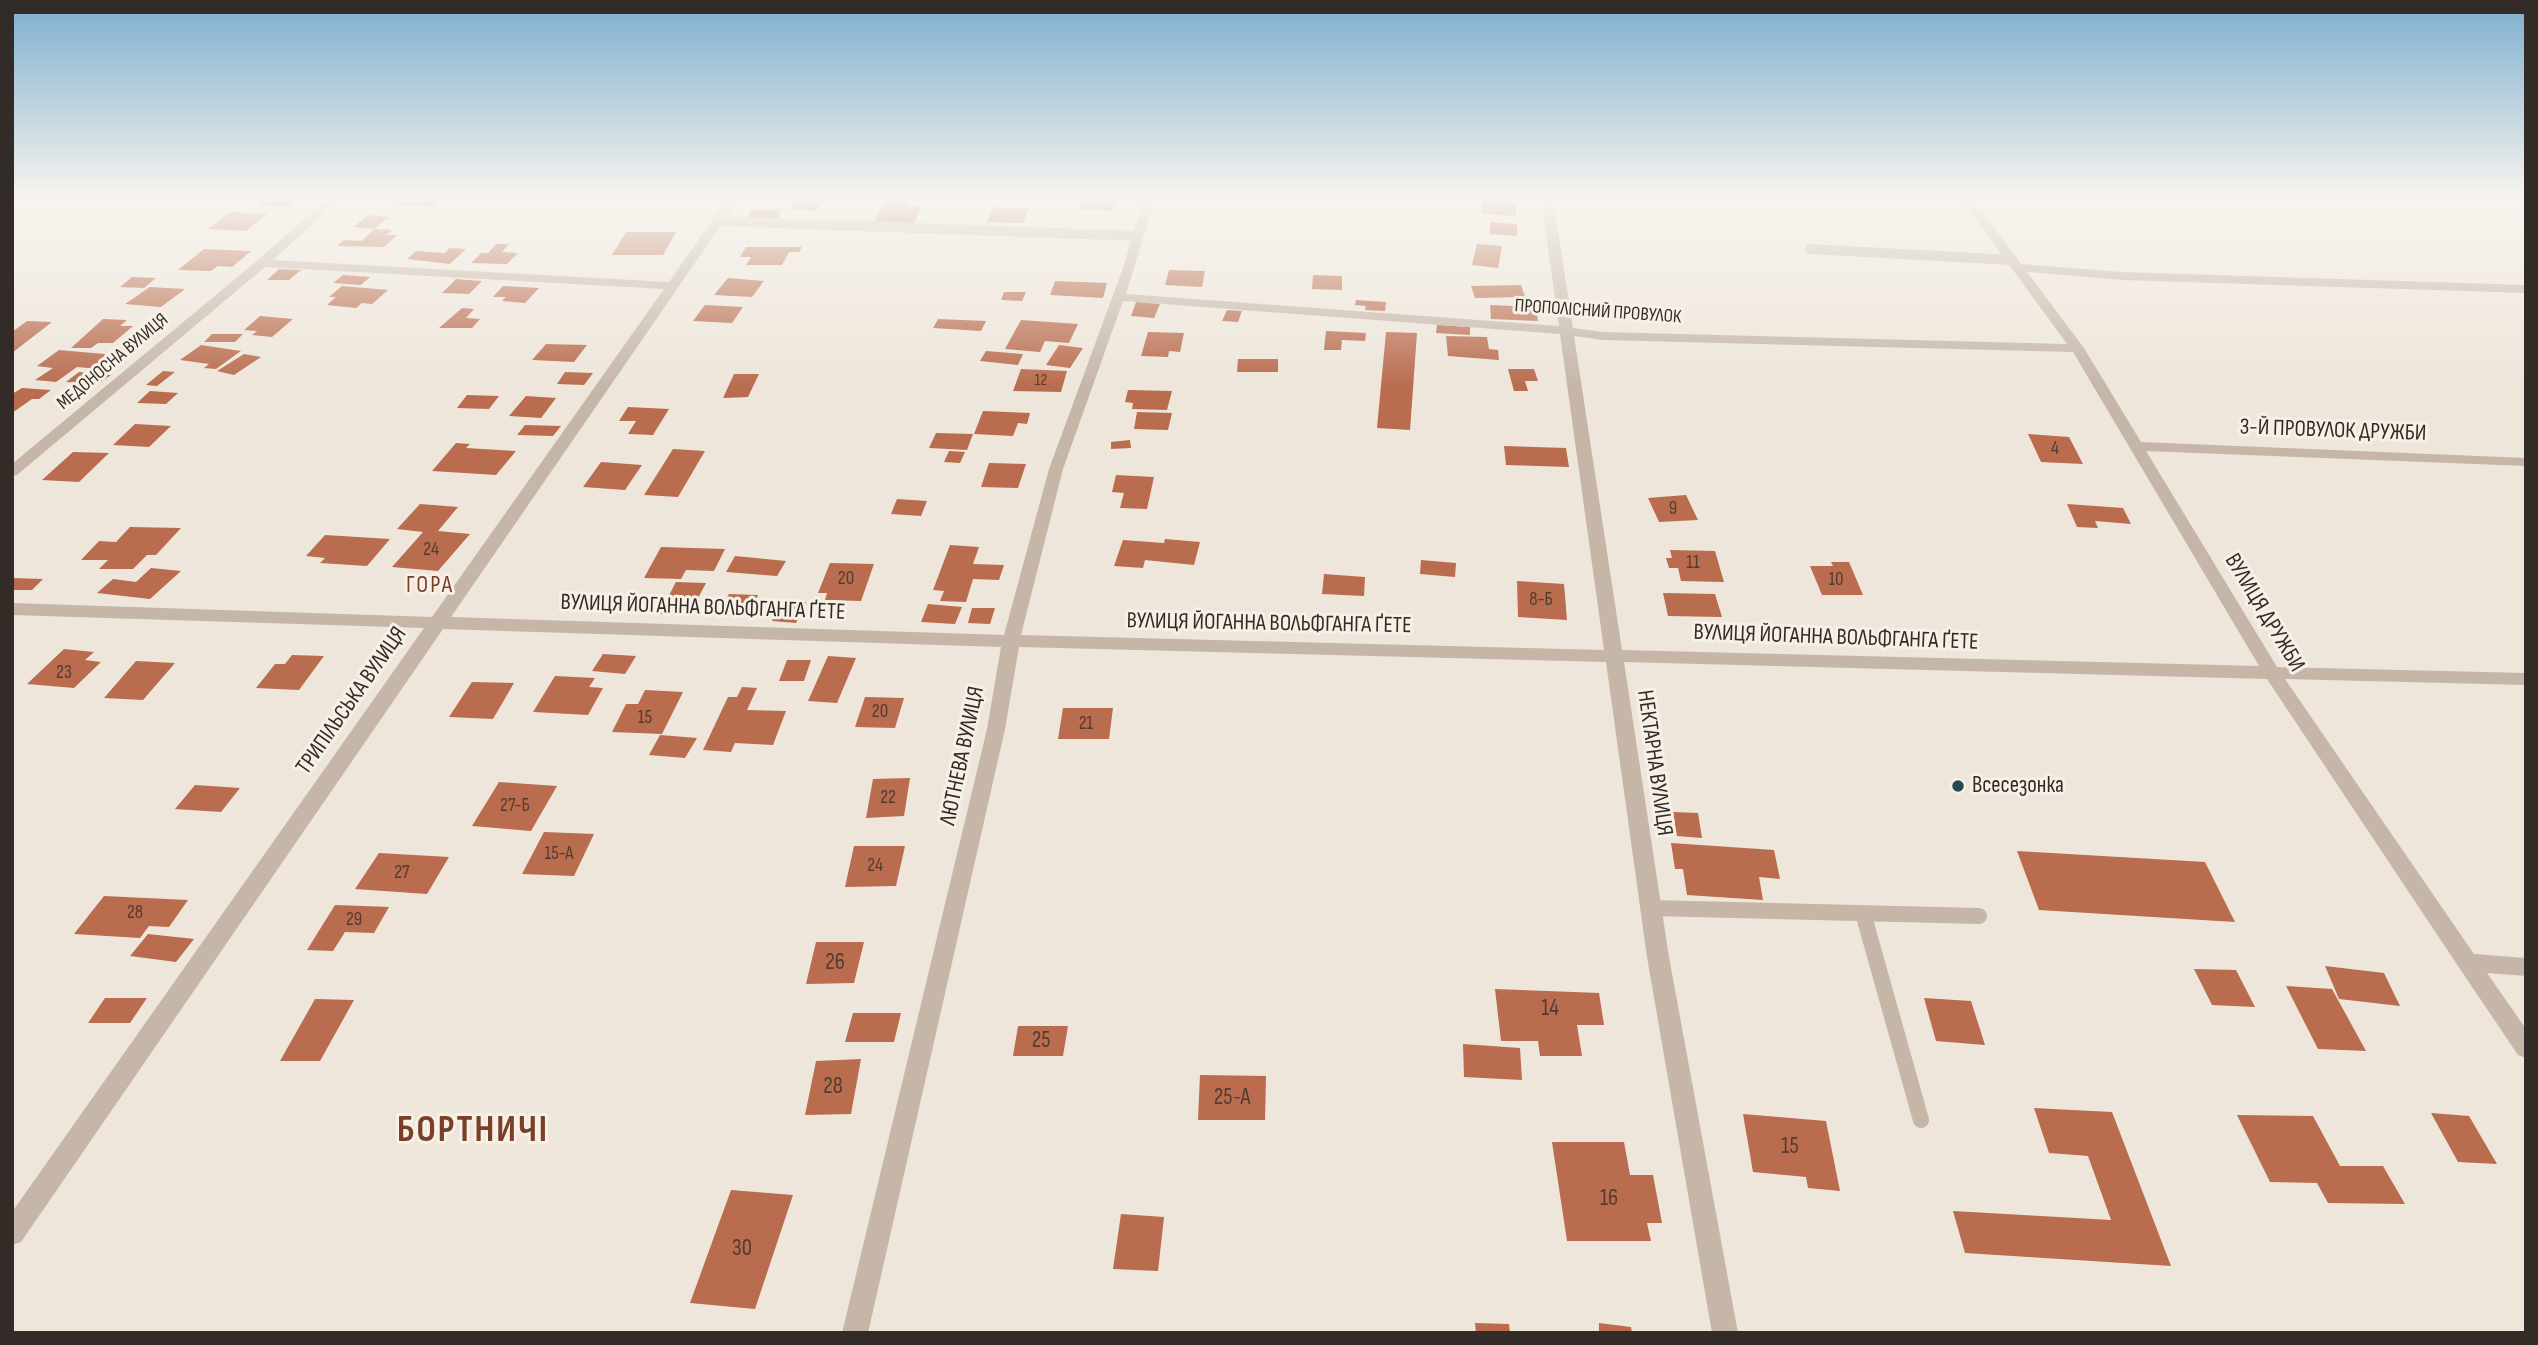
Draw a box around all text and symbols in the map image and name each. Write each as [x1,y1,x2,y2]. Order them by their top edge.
street label: ПРОПОЛІСНИЙ ПРОВУЛОК [1514,295,1682,329]
street label: МЕДОНОСНА ВУЛИЦЯ [53,309,173,415]
house number: 12 [1035,371,1047,391]
street label: 3-Й ПРОВУЛОК ДРУЖБИ [2239,414,2427,448]
house number: 4 [2051,438,2059,460]
house number: 9 [1669,498,1677,520]
house number: 24 [423,539,439,561]
street label: ВУЛИЦЯ ДРУЖБИ [2218,549,2310,677]
house number: 11 [1686,552,1700,574]
house number: 20 [838,568,854,590]
house number: 10 [1828,569,1844,591]
district label: ГОРА [407,572,453,600]
street label: ВУЛИЦЯ ЙОГАННА ВОЛЬФГАНГА ҐЕТЕ [560,589,846,627]
house number: 8-Б [1529,589,1553,611]
street label: ВУЛИЦЯ ЙОГАННА ВОЛЬФГАНГА ҐЕТЕ [1126,608,1412,640]
street label: ВУЛИЦЯ ЙОГАННА ВОЛЬФГАНГА ҐЕТЕ [1693,619,1979,657]
street label: ТРИПІЛЬСЬКА ВУЛИЦЯ [291,622,413,780]
house number: 23 [56,662,72,684]
street label: ЛЮТНЕВА ВУЛИЦЯ [935,684,991,828]
street label: НЕКТАРНА ВУЛИЦЯ [1630,688,1678,838]
house number: 20 [872,701,888,723]
house number: 15 [638,707,652,729]
house number: 21 [1079,713,1093,735]
place label: Всесезонка [1972,772,2064,800]
marker: Всесезонка [1950,778,1966,794]
house number: 22 [880,787,896,809]
house number: 27-Б [500,795,530,817]
house number: 15-А [544,843,574,865]
house number: 24 [867,855,883,877]
house number: 27 [394,862,410,884]
house number: 28 [127,902,143,924]
house number: 29 [346,909,362,931]
house number: 26 [825,949,845,977]
house number: 14 [1541,995,1559,1023]
house number: 25 [1032,1027,1050,1055]
house number: 28 [823,1073,843,1101]
house number: 25-А [1214,1084,1250,1112]
district label: БОРТНИЧІ [398,1110,548,1154]
house number: 15 [1781,1133,1799,1161]
house number: 16 [1600,1185,1618,1213]
house number: 30 [732,1235,752,1263]

